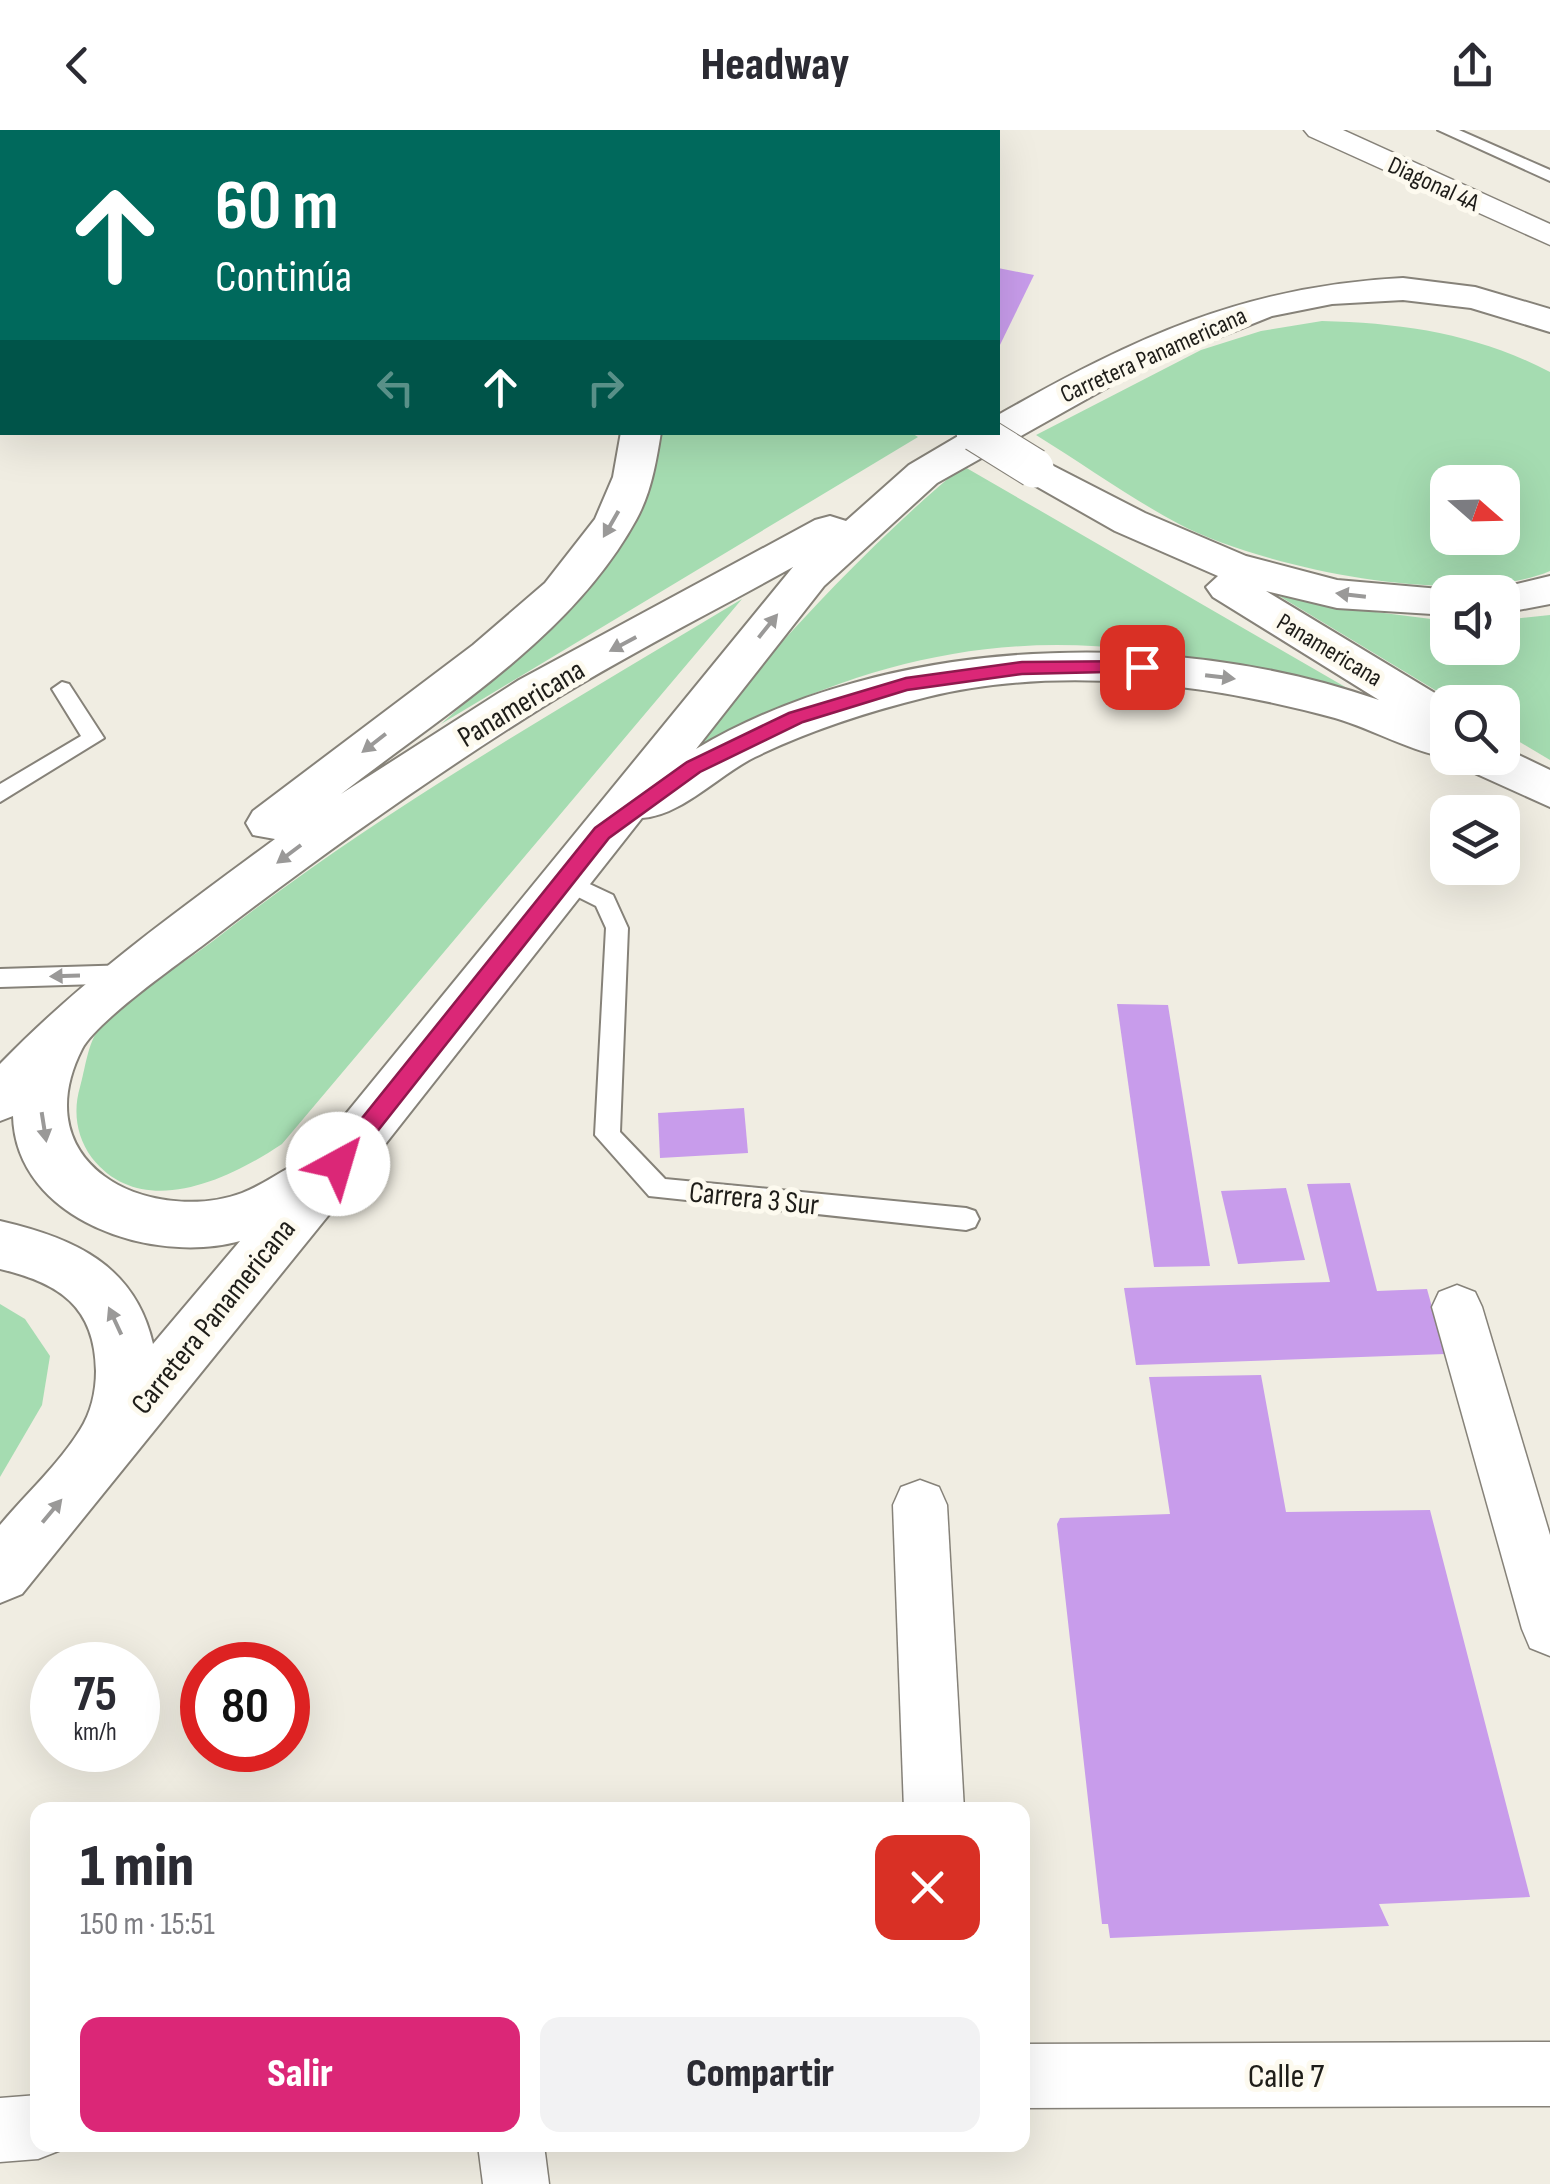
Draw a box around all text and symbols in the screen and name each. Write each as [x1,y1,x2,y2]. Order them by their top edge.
icon: back [50,38,105,93]
text: Headway [701,38,849,93]
icon: share [1445,38,1500,93]
street label: Diagonal 4A [1383,150,1484,219]
text: 60 m [215,165,339,249]
icon: ahead [50,170,180,300]
text: Continúa [215,250,352,305]
street label: Carretera Panamericana [1056,300,1252,410]
icon: left [368,360,423,415]
icon: ahead [473,360,528,415]
icon: right [578,360,633,415]
north arrow [1430,465,1520,555]
map controls [1430,465,1520,885]
one-way arrow [602,510,620,538]
button: sound [1430,575,1520,665]
one-way arrow [1334,586,1366,602]
street label: Panamericana [1271,607,1388,694]
one-way arrow [757,613,778,638]
pin [1100,625,1185,710]
one-way arrow [608,635,637,652]
icon: arrive [1115,640,1170,695]
street label: Panamericana [452,652,591,756]
one-way arrow [1205,669,1236,685]
button: search [1430,685,1520,775]
one-way arrow [361,732,387,753]
button: layers [1430,795,1520,885]
one-way arrow [276,843,302,863]
one-way arrow [49,969,81,985]
one-way arrow [36,1112,52,1143]
position arrow [286,1112,390,1216]
street label: Carrera 3 Sur [687,1174,821,1224]
street label: Carretera Panamericana [124,1212,304,1422]
one-way arrow [106,1307,123,1336]
one-way arrow [41,1498,62,1523]
speed limit sign: 80 [180,1642,310,1772]
text: 75 [73,1665,117,1725]
text: km/h [73,1717,117,1748]
text: 1 min [80,1831,194,1903]
button: close [875,1835,980,1940]
text: 150 m · 15:51 [80,1905,215,1944]
button: Salir [80,2017,520,2132]
button: Compartir [540,2017,980,2132]
street label: Calle 7 [1248,2055,1324,2098]

